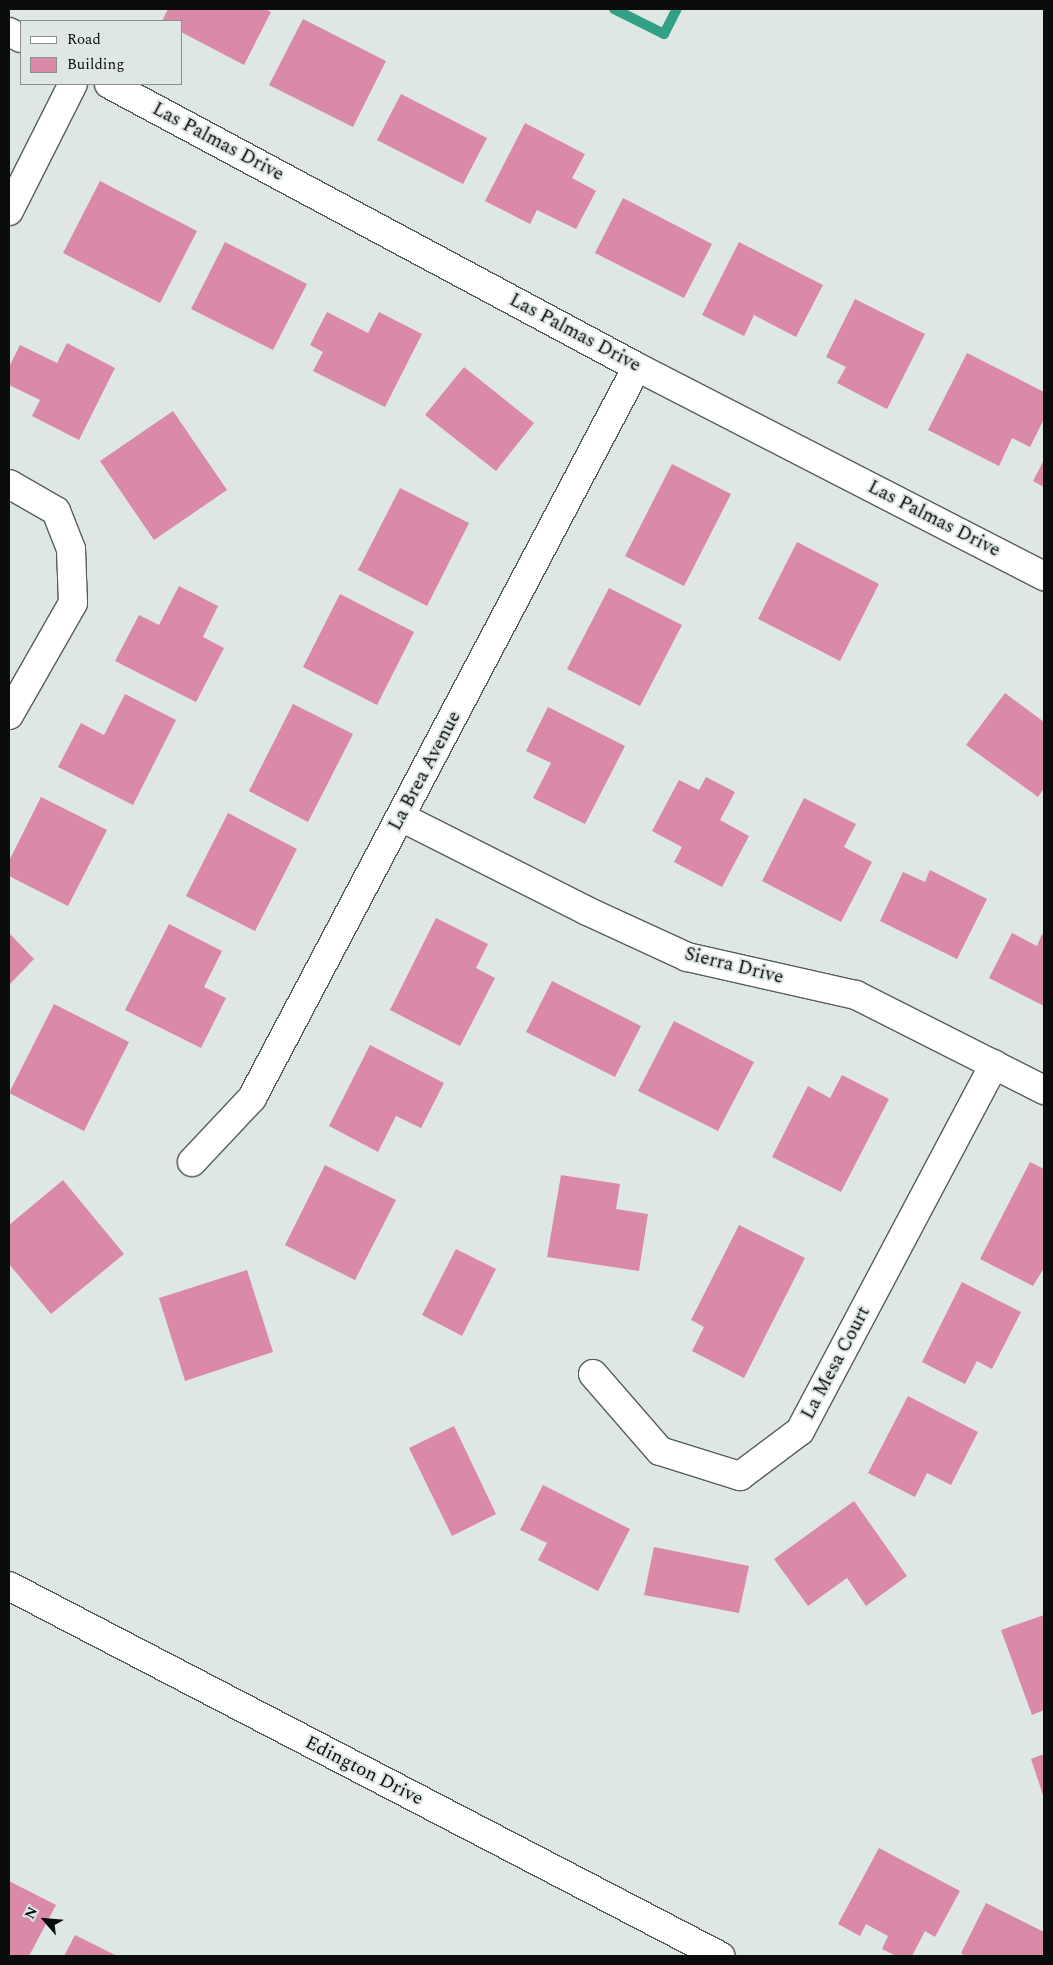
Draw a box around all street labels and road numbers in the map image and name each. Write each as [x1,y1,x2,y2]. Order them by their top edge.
street label: Las Palmas Drive [148,98,288,186]
street label: Las Palmas Drive [505,289,645,377]
street label: Las Palmas Drive [864,476,1004,562]
street label: La Brea Avenue [384,707,466,835]
street label: Sierra Drive [682,943,786,989]
street label: La Mesa Court [797,1303,875,1423]
street label: Edington Drive [301,1731,427,1811]

